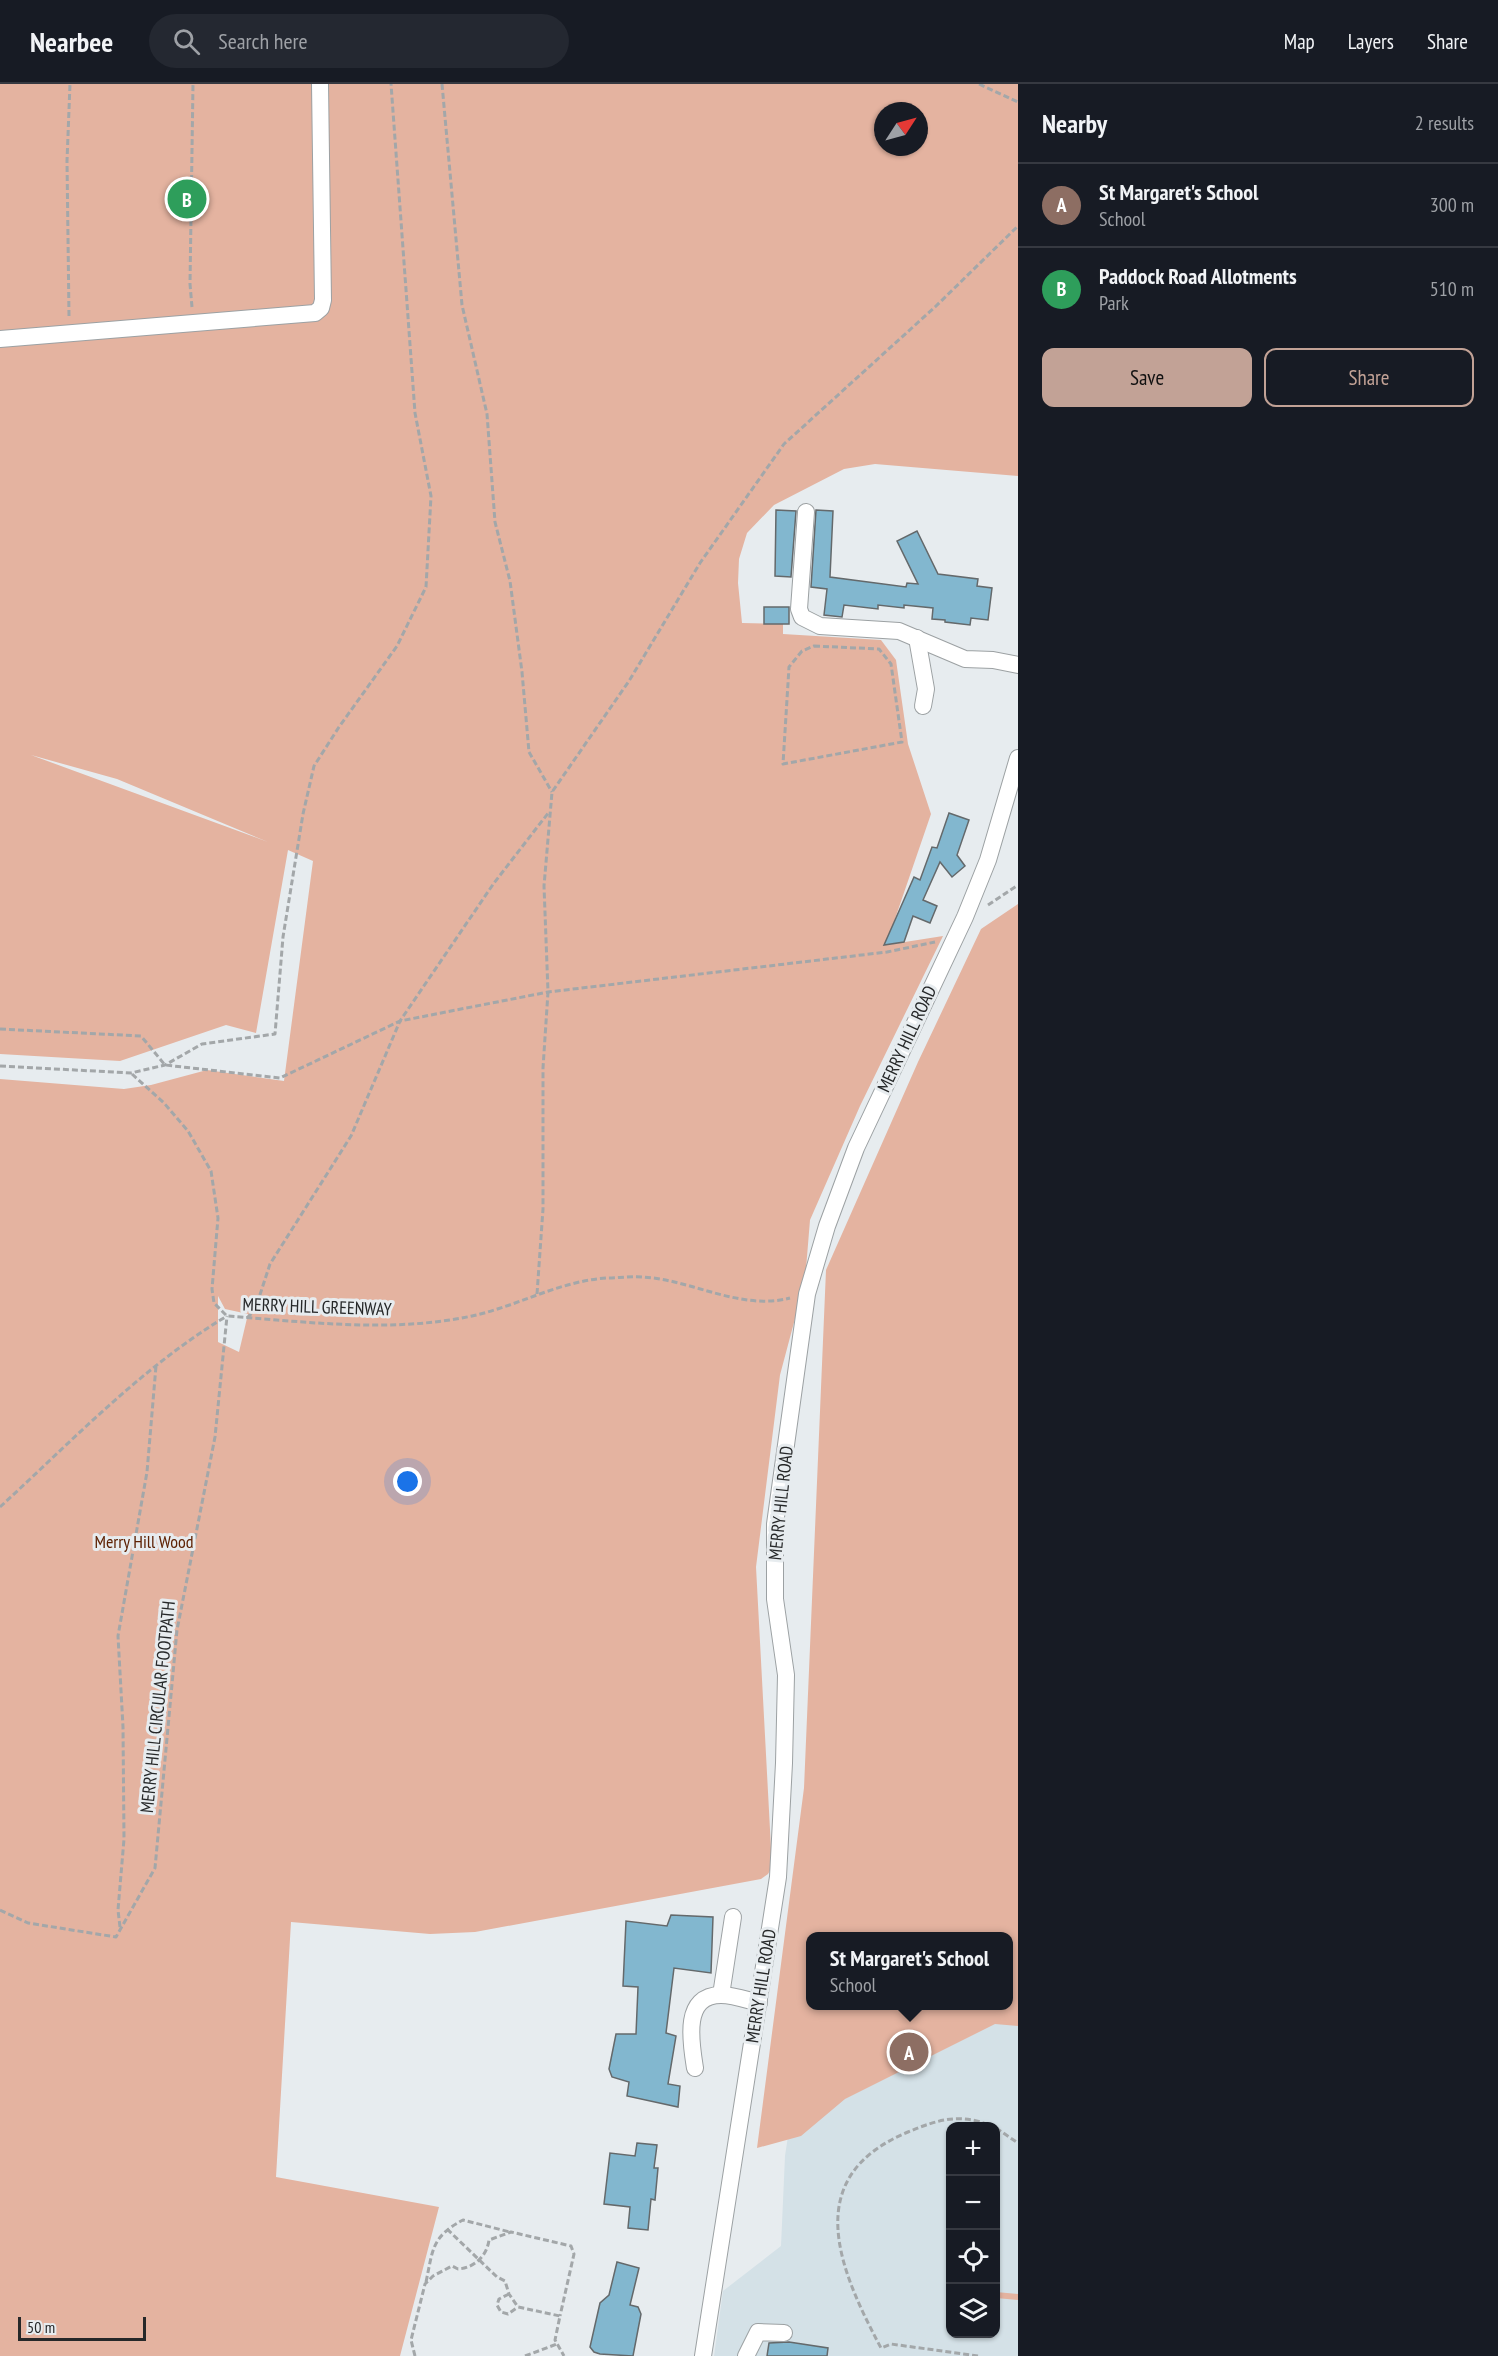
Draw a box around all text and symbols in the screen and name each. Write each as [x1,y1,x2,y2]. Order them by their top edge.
search box [149,14,569,68]
text: Nearbee [30,23,113,60]
icon: search [170,25,203,58]
text: Search here [218,27,308,55]
text: Map [1284,28,1315,55]
text: Layers [1348,28,1394,55]
text: Share [1427,28,1468,55]
north arrow [874,102,928,156]
text: Nearby [1042,107,1107,140]
text: 2 results [1415,110,1474,136]
pin: B [168,176,207,222]
text: St Margaret's School [1099,178,1258,206]
text: A [1056,192,1067,218]
text: 300 m [1430,192,1474,218]
text: School [1099,206,1145,232]
text: Paddock Road Allotments [1099,262,1297,290]
text: B [1057,276,1066,302]
text: 510 m [1430,276,1474,302]
text: Park [1099,290,1129,316]
button: Save [1042,348,1252,407]
button: Share [1264,348,1474,407]
street label: MERRY HILL ROAD [872,982,941,1096]
street label: MERRY HILL GREENWAY [242,1292,393,1321]
street label: MERRY HILL ROAD [763,1445,798,1561]
your location [393,1467,422,1496]
park label: Merry Hill Wood [94,1530,194,1553]
street label: MERRY HILL CIRCULAR FOOTPATH [135,1600,180,1814]
street label: MERRY HILL ROAD [740,1927,781,2044]
popup [806,1932,1013,2010]
text: St Margaret's School [830,1944,989,1972]
text: School [830,1972,876,1998]
pin: A [890,2030,928,2074]
map controls [946,2122,1000,2338]
button: + [946,2122,1000,2176]
button: − [946,2176,1000,2230]
button: locate [946,2230,1000,2284]
button: layers [946,2284,1000,2338]
scale bar [18,2314,146,2342]
text: 50 m [27,2317,55,2337]

